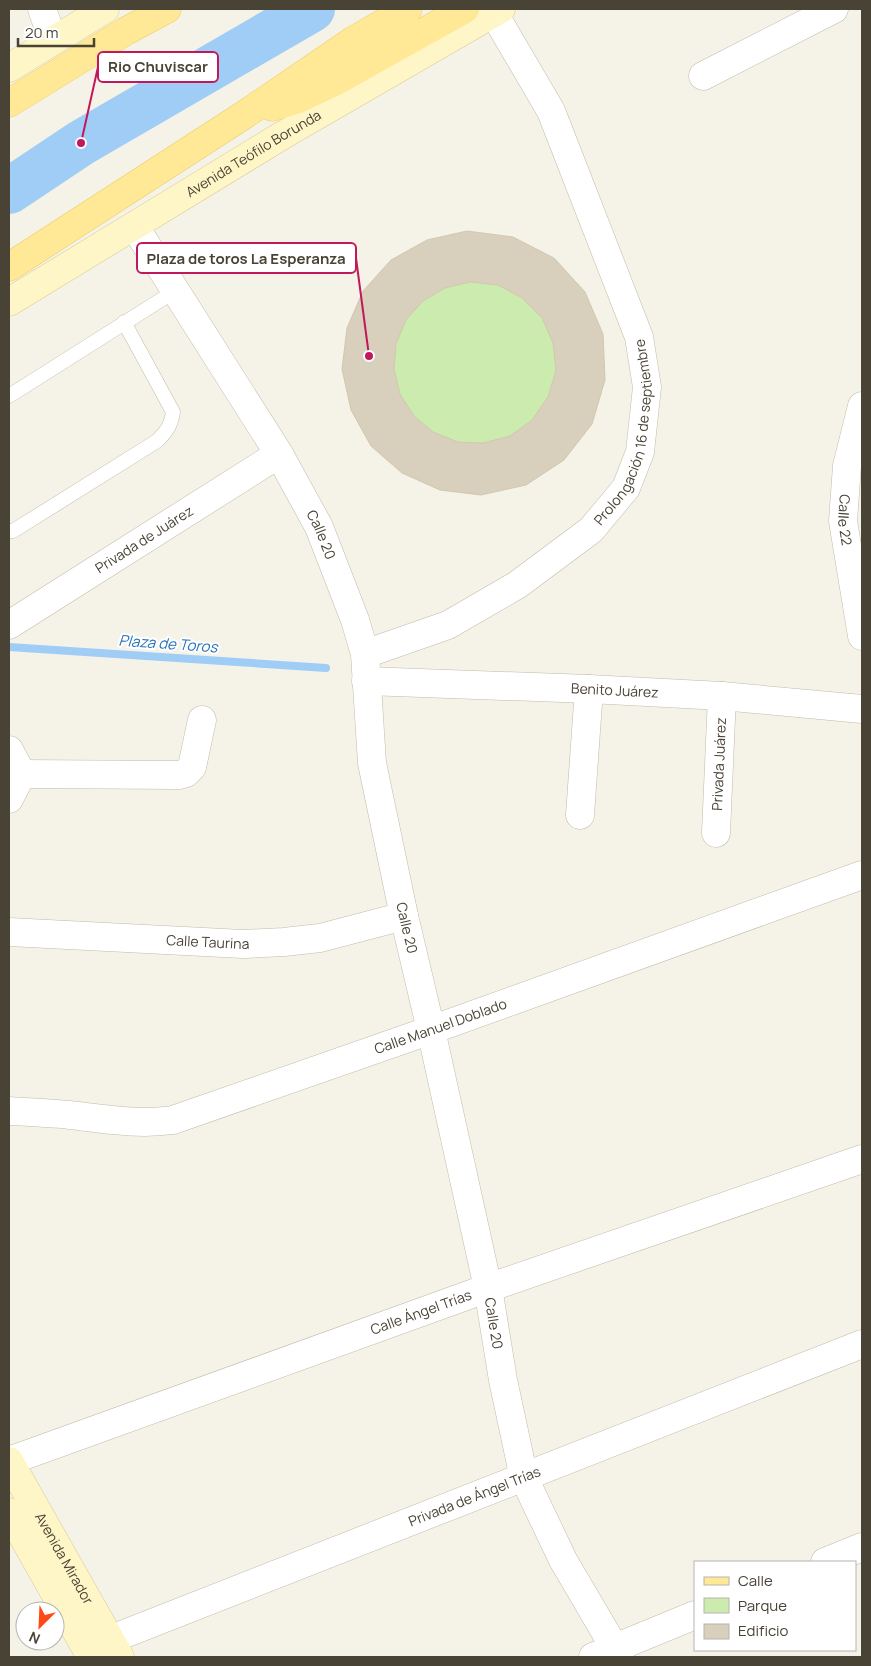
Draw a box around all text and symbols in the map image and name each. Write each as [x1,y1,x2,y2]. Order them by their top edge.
scale bar [18,15,94,47]
text: 20 m [25,22,58,43]
callout: Rio Chuviscar [98,52,218,82]
text: Rio Chuviscar [108,56,208,77]
street label: Avenida Teófilo Borunda [182,105,324,201]
callout: Plaza de toros La Esperanza [137,243,356,273]
text: Plaza de toros La Esperanza [146,248,346,269]
street label: Prolongación 16 de septiembre [589,338,656,529]
street label: Calle 22 [834,494,857,547]
street label: Privada de Juárez [91,501,197,577]
street label: Calle 20 [302,506,341,562]
water label: Plaza de Toros [118,630,219,658]
street label: Benito Juárez [571,678,659,702]
street label: Privada Juárez [707,717,730,811]
street label: Calle 20 [392,901,423,955]
street label: Calle Taurina [166,930,250,953]
street label: Calle Manuel Doblado [371,994,509,1058]
street label: Calle Ángel Trías [368,1285,474,1339]
street label: Calle 20 [481,1296,508,1350]
street label: Privada de Ángel Trías [406,1461,543,1530]
street label: Avenida Mirador [31,1509,98,1608]
legend [694,1561,856,1651]
text: Calle [738,1570,773,1591]
text: Parque [738,1595,787,1616]
north arrow [15,1601,65,1651]
text: Edificio [738,1620,789,1641]
text: N [26,1628,43,1649]

